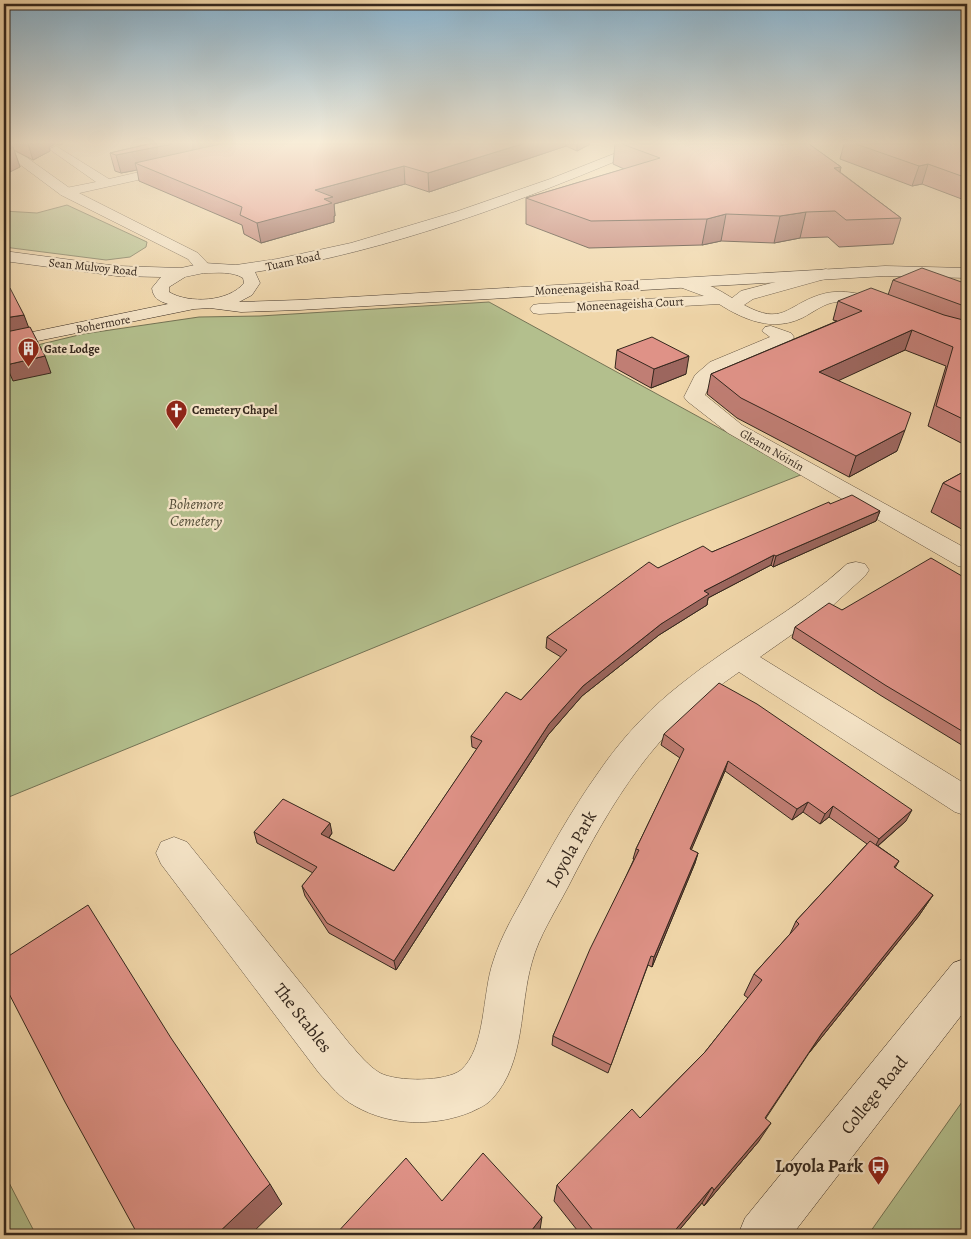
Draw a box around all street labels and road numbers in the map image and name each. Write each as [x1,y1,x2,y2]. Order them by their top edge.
street label: Tuam Road [264,247,322,275]
street label: Sean Mulvoy Road [48,254,139,280]
street label: Moneenageisha Road [534,277,640,299]
street label: Moneenageisha Court [576,293,684,315]
street label: Bohermore [74,311,132,337]
street label: Gleann Nóinín [737,425,807,475]
street label: Loyola Park [540,806,602,892]
street label: The Stables [268,978,338,1058]
street label: College Road [835,1050,913,1139]

